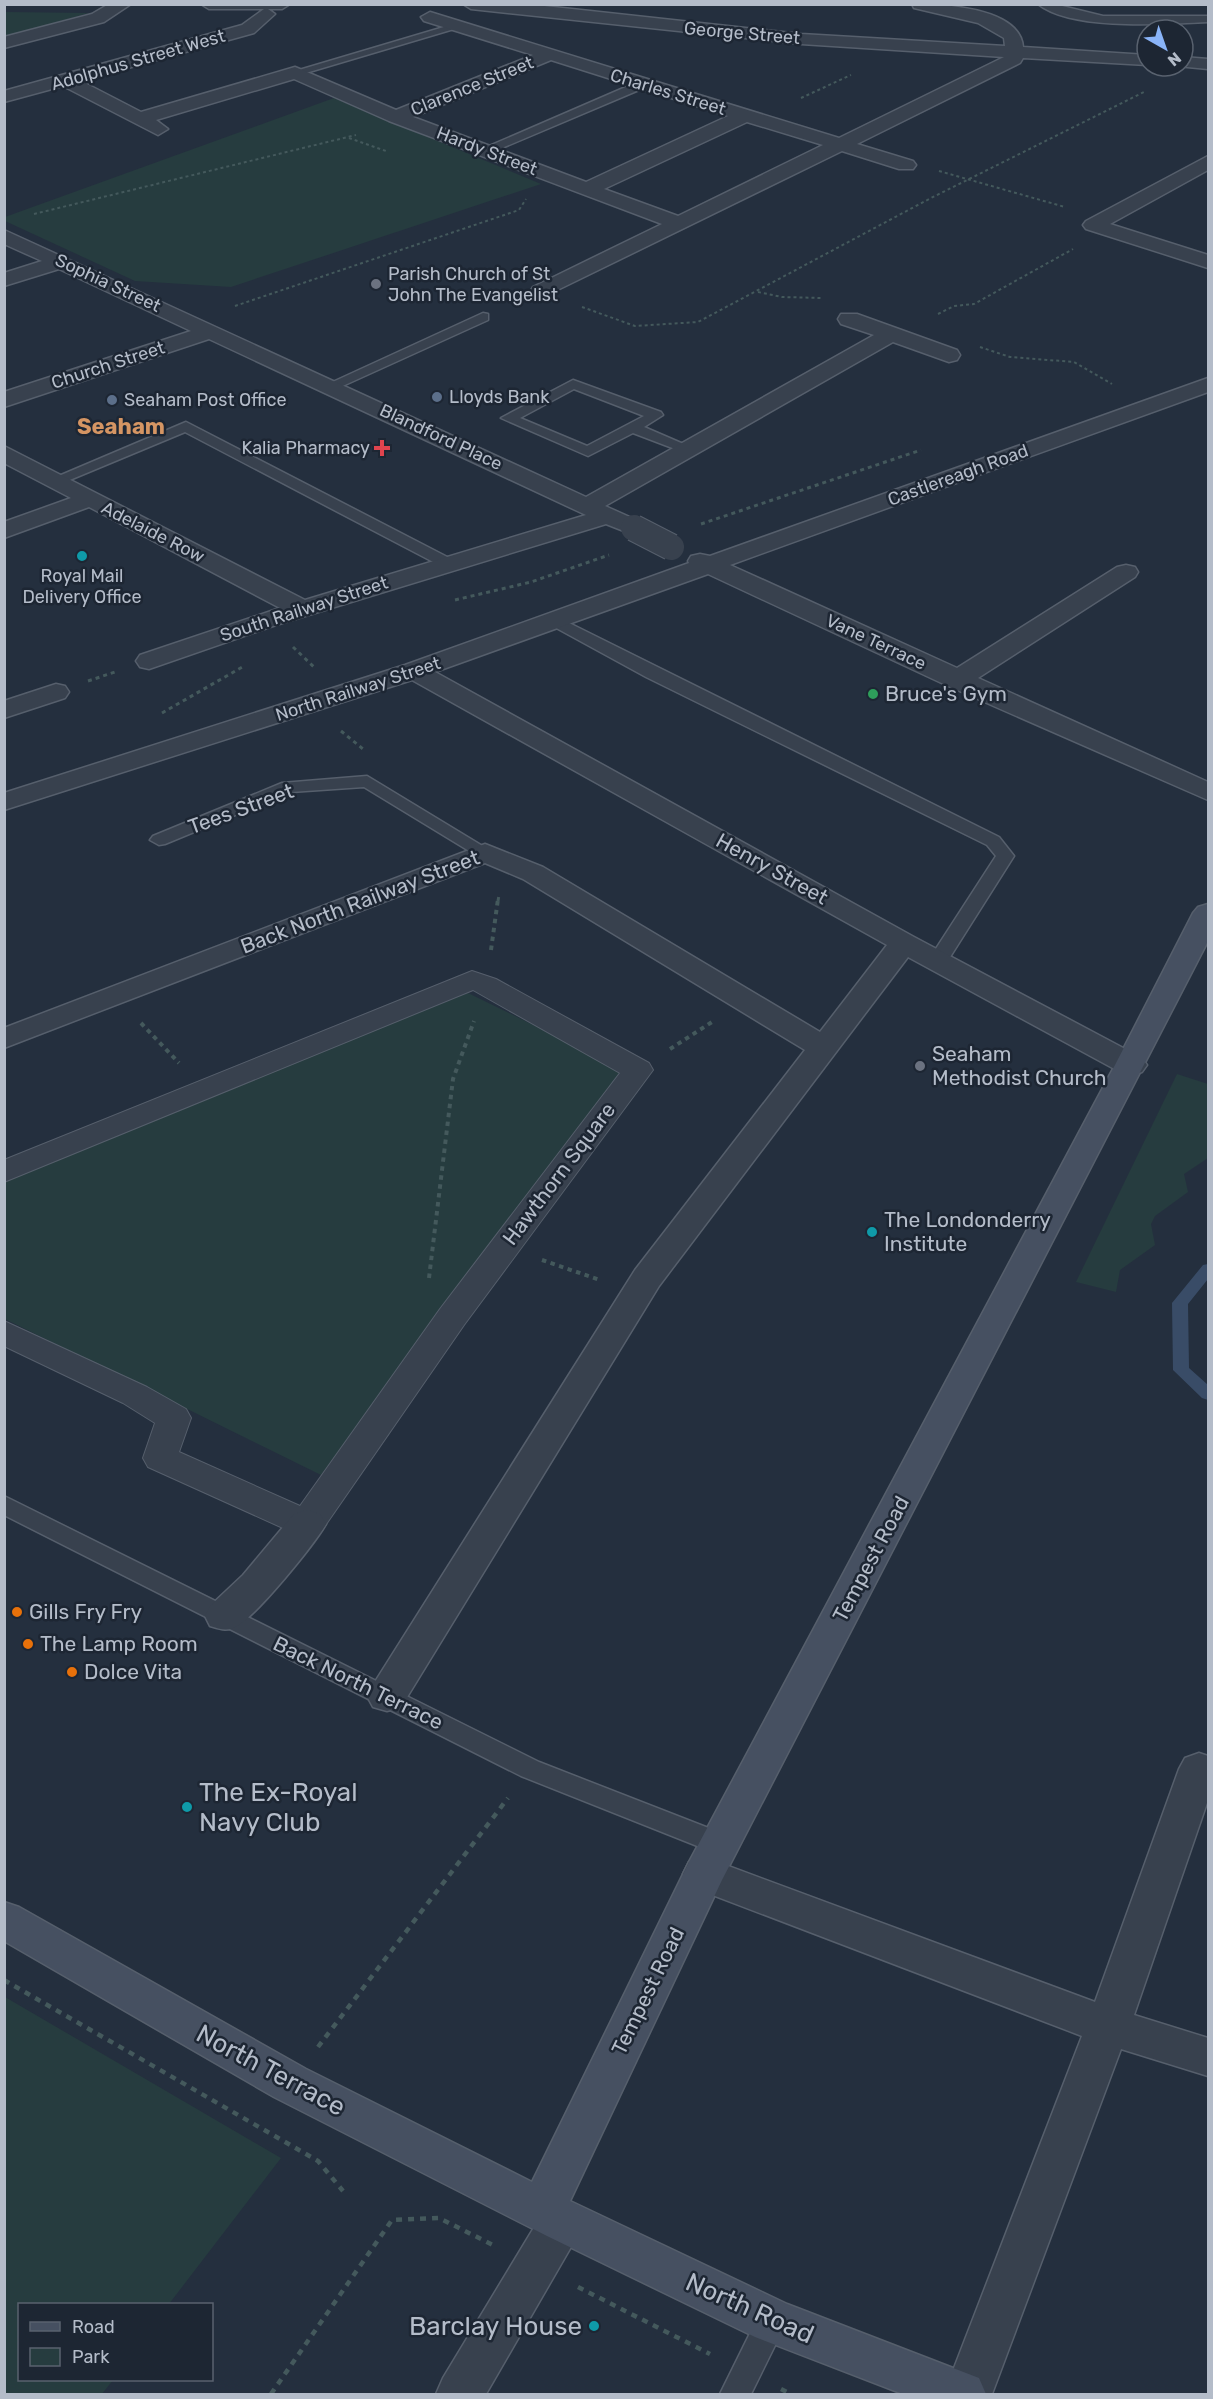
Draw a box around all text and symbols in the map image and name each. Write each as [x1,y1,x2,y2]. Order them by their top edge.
street label: George Street [683,17,801,49]
north arrow [1135,18,1195,78]
street label: Adolphus Street West [48,25,228,95]
text: N [1164,48,1185,70]
street label: Clarence Street [407,51,537,121]
street label: Charles Street [607,64,729,120]
street label: Hardy Street [434,122,540,180]
street label: Sophia Street [52,249,164,317]
place label: Parish Church of St John The Evangelist [388,263,558,306]
marker: Parish Church of St John The Evangelist [369,277,383,291]
street label: Church Street [49,336,167,394]
place label: Lloyds Bank [449,386,550,408]
place label: Seaham Post Office [124,389,287,411]
marker: Lloyds Bank [430,390,444,404]
marker: Seaham Post Office [105,393,119,407]
street label: Blandford Place [376,399,506,475]
district label: Seaham [77,413,165,440]
place label: Kalia Pharmacy [241,437,370,459]
street label: Castlereagh Road [885,439,1031,511]
marker: Kalia Pharmacy [375,441,389,455]
street label: Adelaide Row [98,497,208,567]
marker: Royal Mail Delivery Office [75,549,89,563]
place label: Royal Mail Delivery Office [22,565,142,608]
street label: South Railway Street [217,571,391,647]
street label: Vane Terrace [822,609,930,675]
street label: North Railway Street [273,652,443,726]
place label: Bruce's Gym [885,681,1007,706]
marker: Bruce's Gym [866,687,880,701]
street label: Tees Street [185,778,297,839]
street label: Henry Street [712,827,833,910]
street label: Back North Railway Street [237,844,483,959]
place label: Seaham Methodist Church [932,1041,1107,1090]
marker: Seaham Methodist Church [913,1059,927,1073]
street label: Hawthorn Square [497,1098,620,1250]
place label: The Londonderry Institute [884,1207,1051,1256]
marker: The Londonderry Institute [865,1225,879,1239]
street label: Tempest Road [827,1492,914,1626]
place label: Gills Fry Fry [29,1599,143,1624]
marker: Gills Fry Fry [10,1605,24,1619]
place label: The Lamp Room [40,1631,198,1656]
street label: Back North Terrace [269,1631,447,1735]
marker: The Lamp Room [21,1637,35,1651]
place label: Dolce Vita [84,1659,182,1684]
marker: Dolce Vita [65,1665,79,1679]
place label: The Ex-Royal Navy Club [199,1777,357,1838]
marker: The Ex-Royal Navy Club [180,1800,194,1814]
street label: Tempest Road [606,1923,689,2059]
street label: North Terrace [191,2018,351,2123]
street label: North Road [681,2266,819,2350]
legend [18,2303,213,2381]
place label: Barclay House [409,2311,582,2342]
text: Road [72,2316,115,2338]
marker: Barclay House [587,2319,601,2333]
text: Park [72,2346,110,2368]

